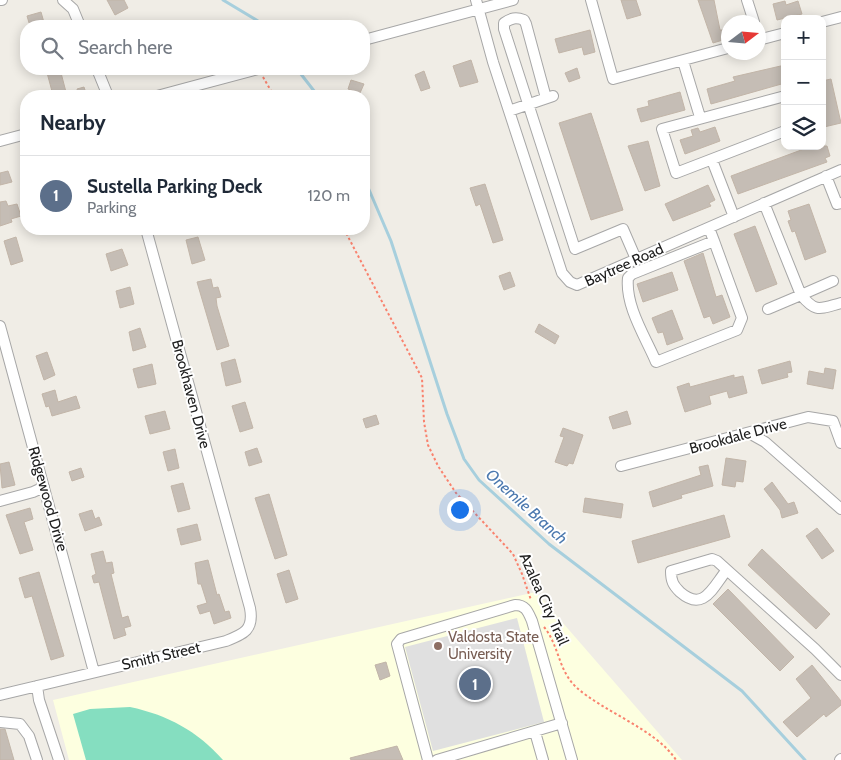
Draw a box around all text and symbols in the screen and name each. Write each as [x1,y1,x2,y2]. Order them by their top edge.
north arrow [721,15,766,60]
map controls [781,15,826,150]
button: + [781,15,826,60]
search box [20,20,370,75]
icon: search [38,34,66,62]
text: Search here [78,36,172,59]
button: − [781,60,826,105]
button: layers [781,105,826,150]
text: Nearby [40,110,106,135]
text: Sustella Parking Deck [87,175,263,198]
text: 1 [53,186,59,205]
text: 120 m [308,186,350,205]
text: Parking [87,198,136,217]
street label: Baytree Road [582,240,666,290]
street label: Brookhaven Drive [168,338,214,451]
street label: Brookdale Drive [687,414,789,458]
street label: Ridgewood Drive [24,444,72,554]
water label: Onemile Branch [482,465,571,548]
your location [447,497,473,523]
street label: Azalea City Trail [516,550,573,648]
place label: Valdosta State University [448,628,539,663]
street label: Smith Street [120,638,202,674]
marker: Valdosta State University [432,640,444,652]
pin: 1 [459,665,491,703]

